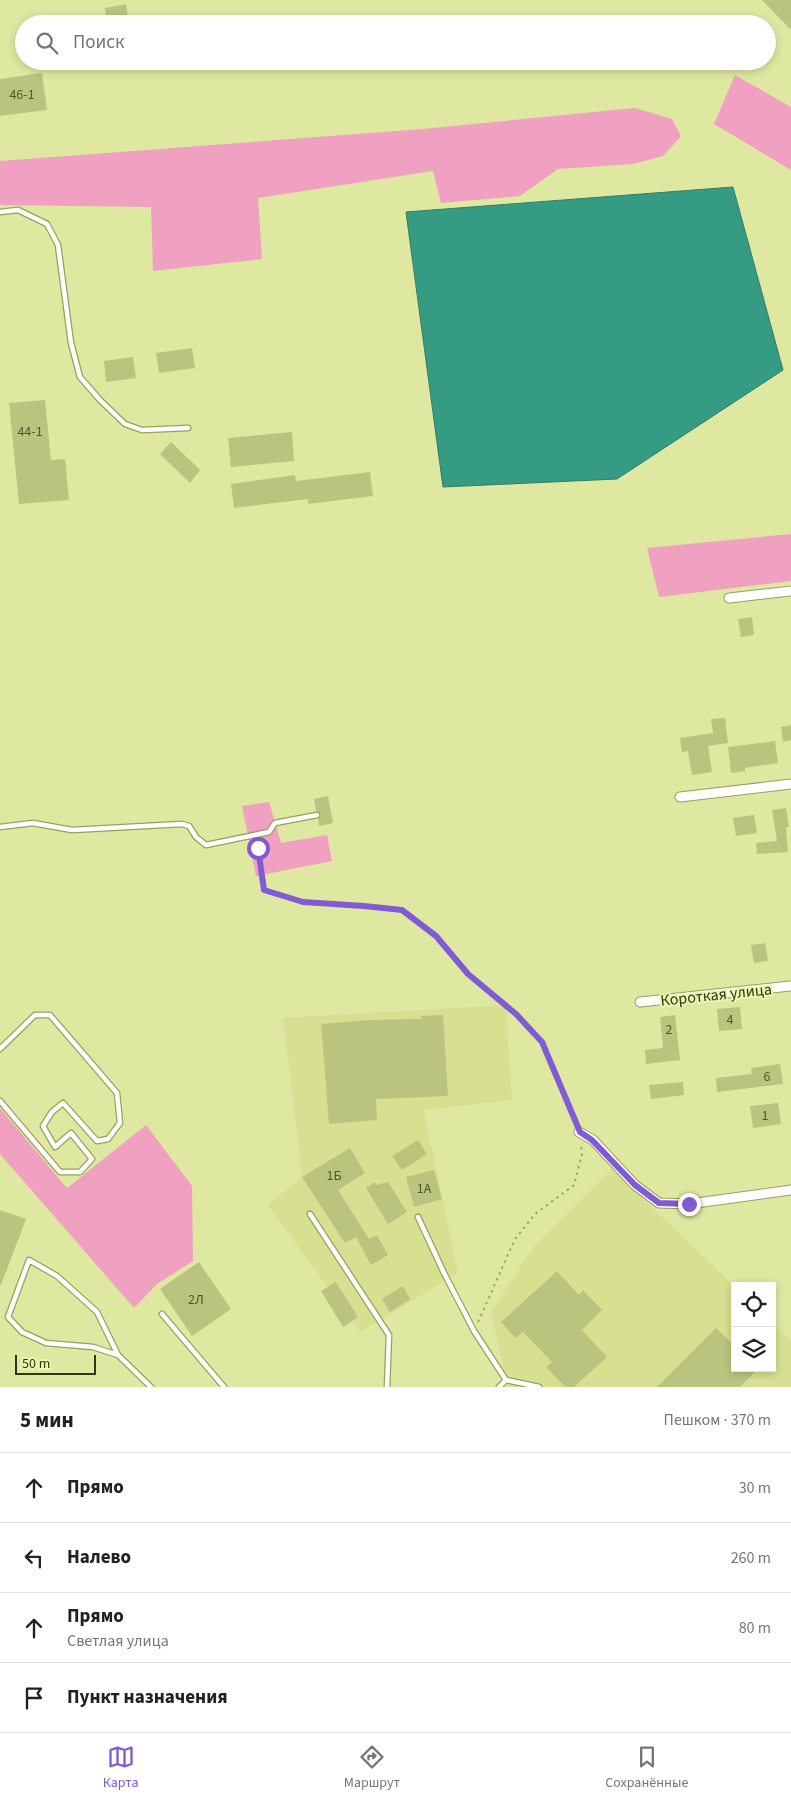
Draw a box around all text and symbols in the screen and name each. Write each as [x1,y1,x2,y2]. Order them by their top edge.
search box [15,15,776,70]
icon: search [33,29,61,57]
text: Поиск [73,29,124,56]
house number: 46-1 [9,85,35,105]
house number: 44-1 [17,422,43,442]
route start [247,837,270,860]
street label: Короткая улица [659,978,773,1012]
house number: 4 [727,1010,734,1030]
house number: 2 [666,1020,673,1040]
house number: 6 [764,1067,771,1087]
house number: 1 [762,1106,769,1126]
house number: 1Б [326,1166,342,1186]
house number: 1А [417,1179,432,1199]
route end [678,1193,701,1216]
map controls [731,1282,776,1372]
button: locate [731,1282,776,1327]
house number: 2Л [188,1290,204,1310]
button: layers [731,1327,776,1372]
scale bar [15,1352,96,1375]
text: 50 m [22,1354,50,1374]
text: 5 мин [20,1405,74,1435]
text: Пешком · 370 m [664,1409,771,1431]
icon: ahead [20,1474,48,1502]
text: Прямо [67,1474,124,1501]
text: 30 m [739,1477,771,1499]
icon: left [20,1544,48,1572]
text: Налево [67,1544,131,1571]
text: 260 m [731,1547,771,1569]
text: Прямо [67,1603,124,1630]
icon: ahead [20,1614,48,1642]
text: 80 m [739,1617,771,1639]
text: Светлая улица [67,1630,169,1652]
icon: arrive [20,1684,48,1712]
text: Пункт назначения [67,1684,228,1711]
tab: Карта [103,1743,139,1793]
tab: Маршрут [344,1743,400,1793]
tab: Сохранённые [605,1743,688,1793]

